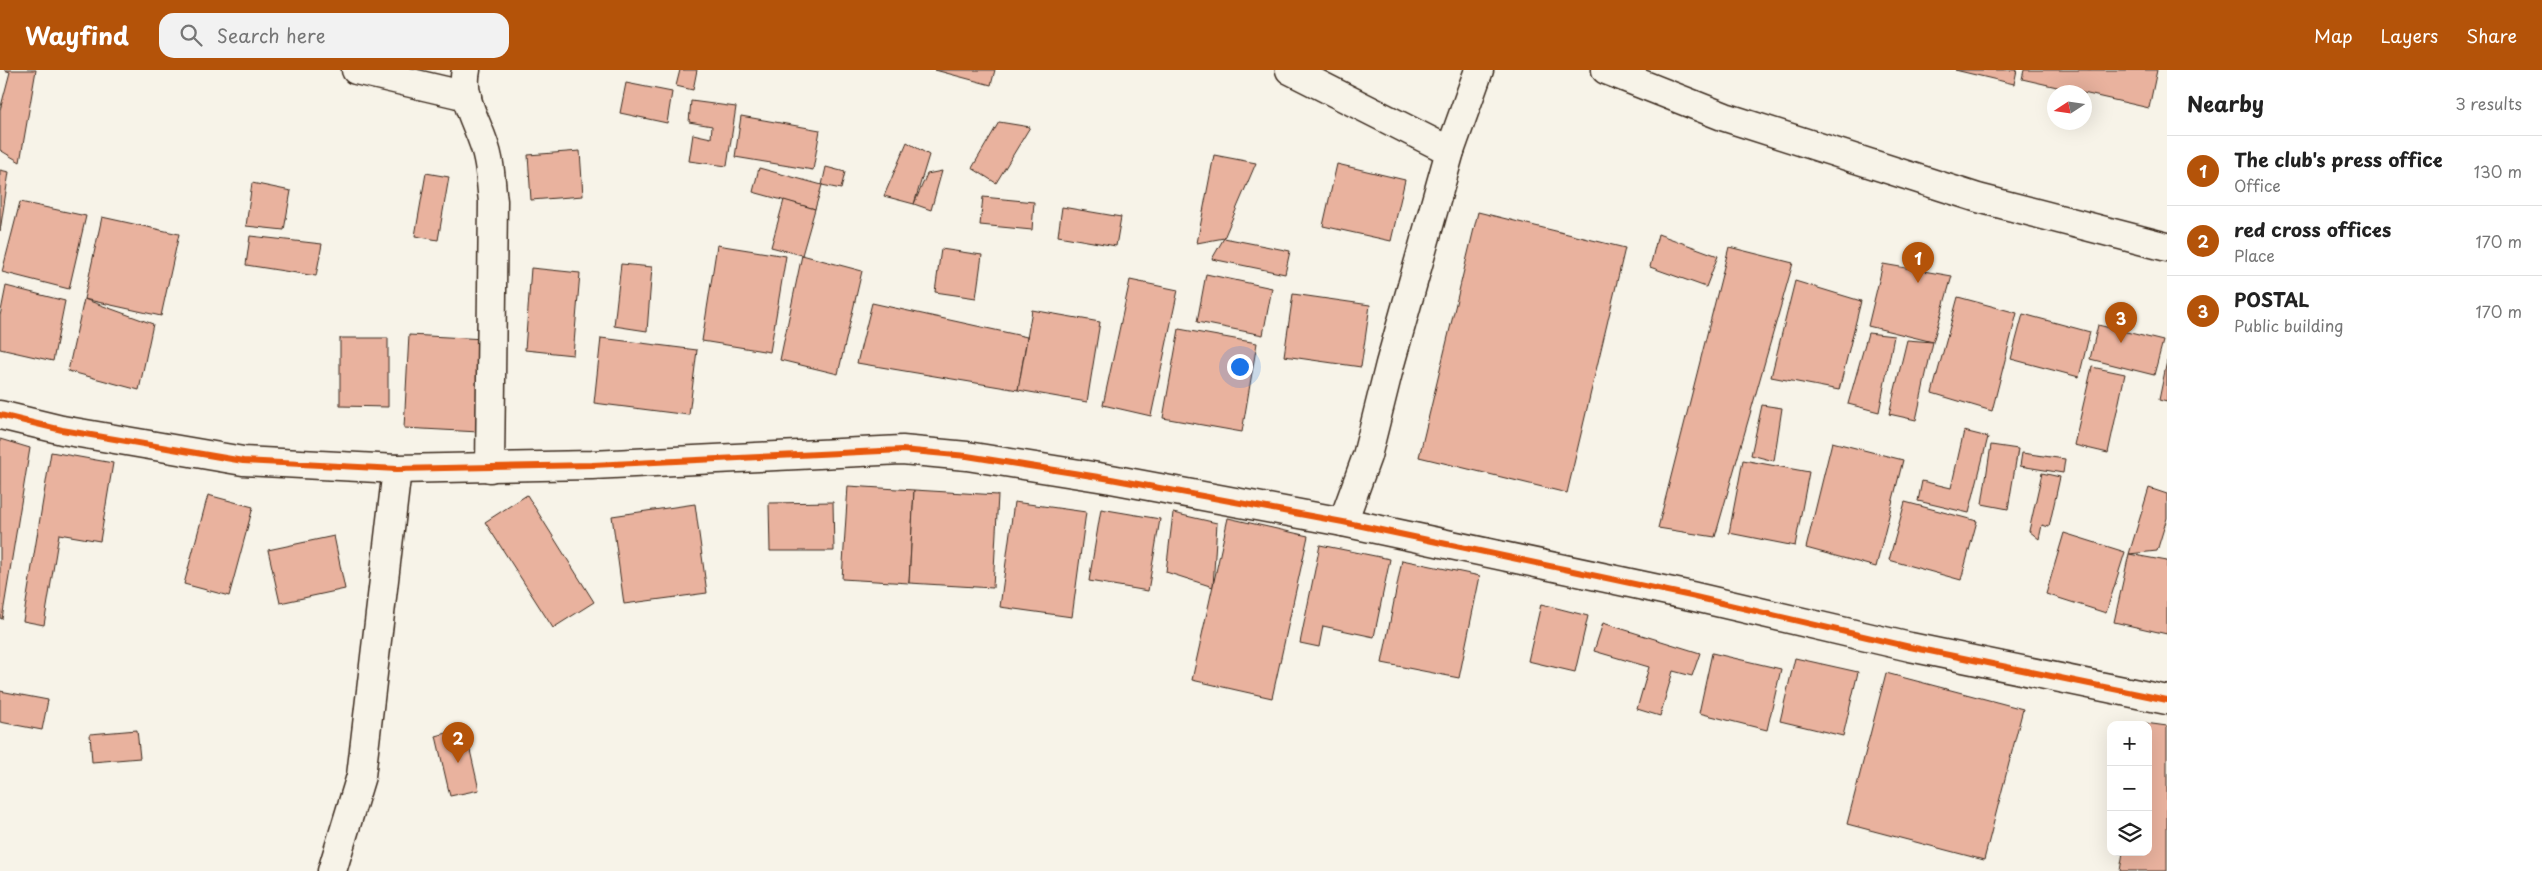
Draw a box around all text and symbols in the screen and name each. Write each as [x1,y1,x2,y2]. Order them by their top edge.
search box [159,13,509,58]
text: Wayfind [25,17,129,53]
icon: search [177,21,205,49]
text: Search here [217,21,325,49]
text: Map [2314,22,2353,49]
text: Layers [2381,22,2438,49]
text: Share [2466,22,2517,49]
north arrow [2047,85,2092,130]
text: Nearby [2187,87,2264,119]
text: 3 results [2455,91,2522,115]
text: The club's press office [2234,145,2443,173]
text: 1 [2199,159,2207,183]
text: 130 m [2474,159,2522,183]
text: Office [2234,173,2281,197]
text: red cross offices [2234,215,2391,243]
text: 2 [2197,229,2209,253]
text: 170 m [2476,229,2522,253]
pin: 1 [1902,242,1934,283]
text: Place [2234,243,2275,267]
text: POSTAL [2234,285,2310,313]
text: 3 [2198,299,2208,323]
text: 170 m [2476,299,2522,323]
pin: 3 [2105,302,2137,343]
text: Public building [2234,313,2344,337]
your location [1227,354,1253,380]
map controls [2107,721,2152,856]
button: + [2107,721,2152,766]
pin: 2 [442,722,474,763]
button: − [2107,766,2152,811]
button: layers [2107,811,2152,856]

